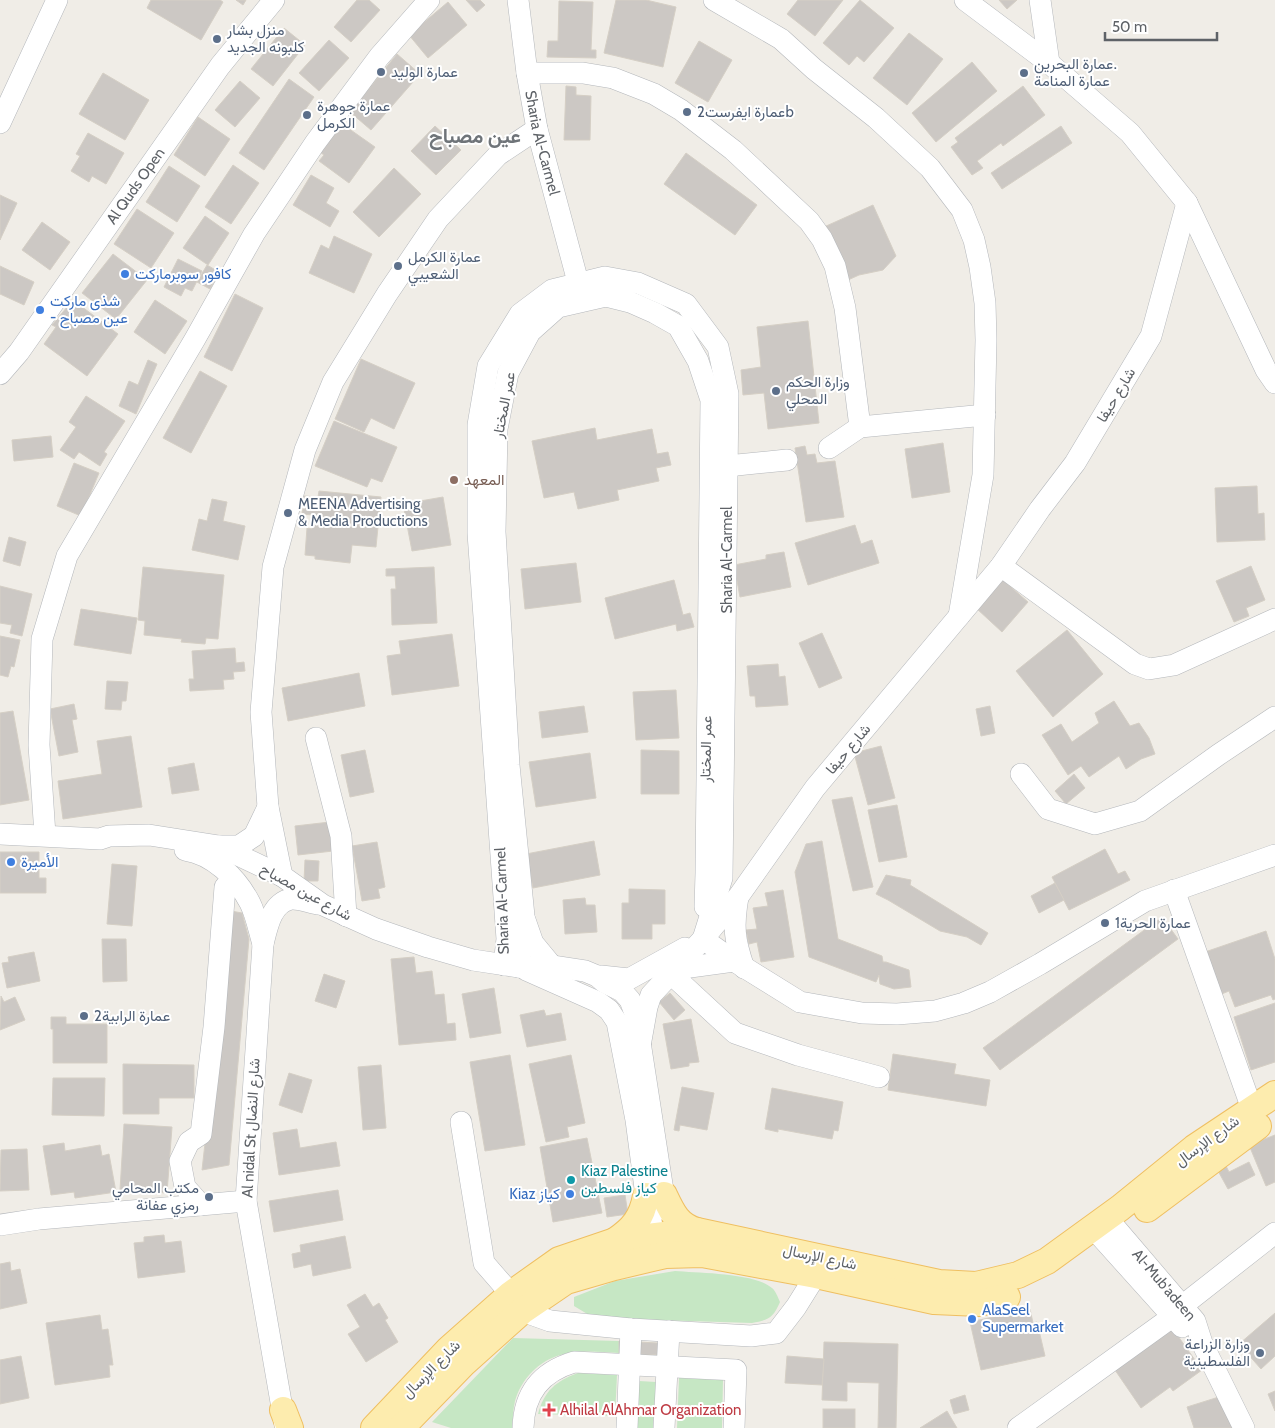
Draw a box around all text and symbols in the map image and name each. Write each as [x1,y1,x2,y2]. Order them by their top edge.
scale bar [1105,10,1218,42]
text: 50 m [1112,18,1147,36]
place label: منزل بشار كلبونه الجديد [226,21,305,56]
marker: منزل بشار كلبونه الجديد [211,33,223,45]
place label: عمارة البحرين. عمارة المنامة [1034,55,1117,90]
place label: عمارة الوليد [391,63,458,81]
marker: عمارة الوليد [375,66,387,78]
marker: عمارة البحرين. عمارة المنامة [1018,67,1030,79]
street label: Sharia Al-Carmel [521,89,563,198]
place label: عمارة جوهرة الكرمل [317,97,391,132]
place label: عمارة ايفرست2b [697,103,794,121]
marker: عمارة ايفرست2b [681,106,693,118]
marker: عمارة جوهرة الكرمل [301,109,313,121]
district label: عين مصباح [429,124,521,150]
street label: Al Quds Open [103,144,169,228]
place label: عمارة الكرمل الشعيبي [408,248,481,287]
marker: عمارة الكرمل الشعيبي [392,260,404,272]
place label: كافور سوبرماركت [135,265,232,283]
marker: كافور سوبرماركت [119,268,131,280]
place label: شذى ماركت - عين مصباح [50,292,128,329]
marker: شذى ماركت - عين مصباح [34,304,46,316]
street label: شارع حيفا [1093,364,1141,427]
street label: عمر المختار [489,370,519,441]
place label: وزارة الحكم المحلي [786,373,850,412]
marker: وزارة الحكم المحلي [770,385,782,397]
place label: المعهد [464,471,504,489]
marker: المعهد [448,474,460,486]
place label: MEENA Advertising & Media Productions [298,495,428,530]
street label: Sharia Al-Carmel [718,506,736,614]
marker: MEENA Advertising & Media Productions [282,507,294,519]
street label: عمر المختار [696,715,716,784]
street label: شارع حيفا [822,720,876,779]
street label: Sharia Al-Carmel [491,847,513,955]
place label: الأميرة [21,853,59,871]
marker: الأميرة [5,856,17,868]
street label: شارع عين مصباح [256,860,355,926]
place label: عمارة الحرية1 [1115,914,1191,932]
marker: عمارة الحرية1 [1099,917,1111,929]
place label: عمارة الرابية2 [94,1007,170,1025]
marker: عمارة الرابية2 [78,1010,90,1022]
street label: Al nidal St شارع النضال [238,1058,266,1198]
street label: شارع الإرسال [1171,1112,1244,1172]
place label: Kiaz Palestine كياز فلسطين [581,1162,668,1198]
marker: Kiaz Palestine كياز فلسطين [565,1174,577,1186]
place label: مكتب المحامي رمزي عفانة [112,1179,199,1218]
place label: Kiaz كياز [509,1185,560,1203]
marker: Kiaz كياز [564,1188,576,1200]
marker: مكتب المحامي رمزي عفانة [203,1191,215,1203]
street label: شارع الإرسال [781,1240,859,1276]
street label: Al-Mub'adeen [1129,1245,1200,1324]
place label: AlaSeel Supermarket [982,1301,1064,1336]
marker: AlaSeel Supermarket [966,1313,978,1325]
place label: وزارة الزراعة الفلسطينية [1183,1335,1250,1370]
street label: شارع الإرسال [398,1336,465,1403]
marker: وزارة الزراعة الفلسطينية [1254,1347,1266,1359]
place label: Alhilal AlAhmar Organization [560,1401,741,1419]
marker: Alhilal AlAhmar Organization [542,1403,556,1417]

